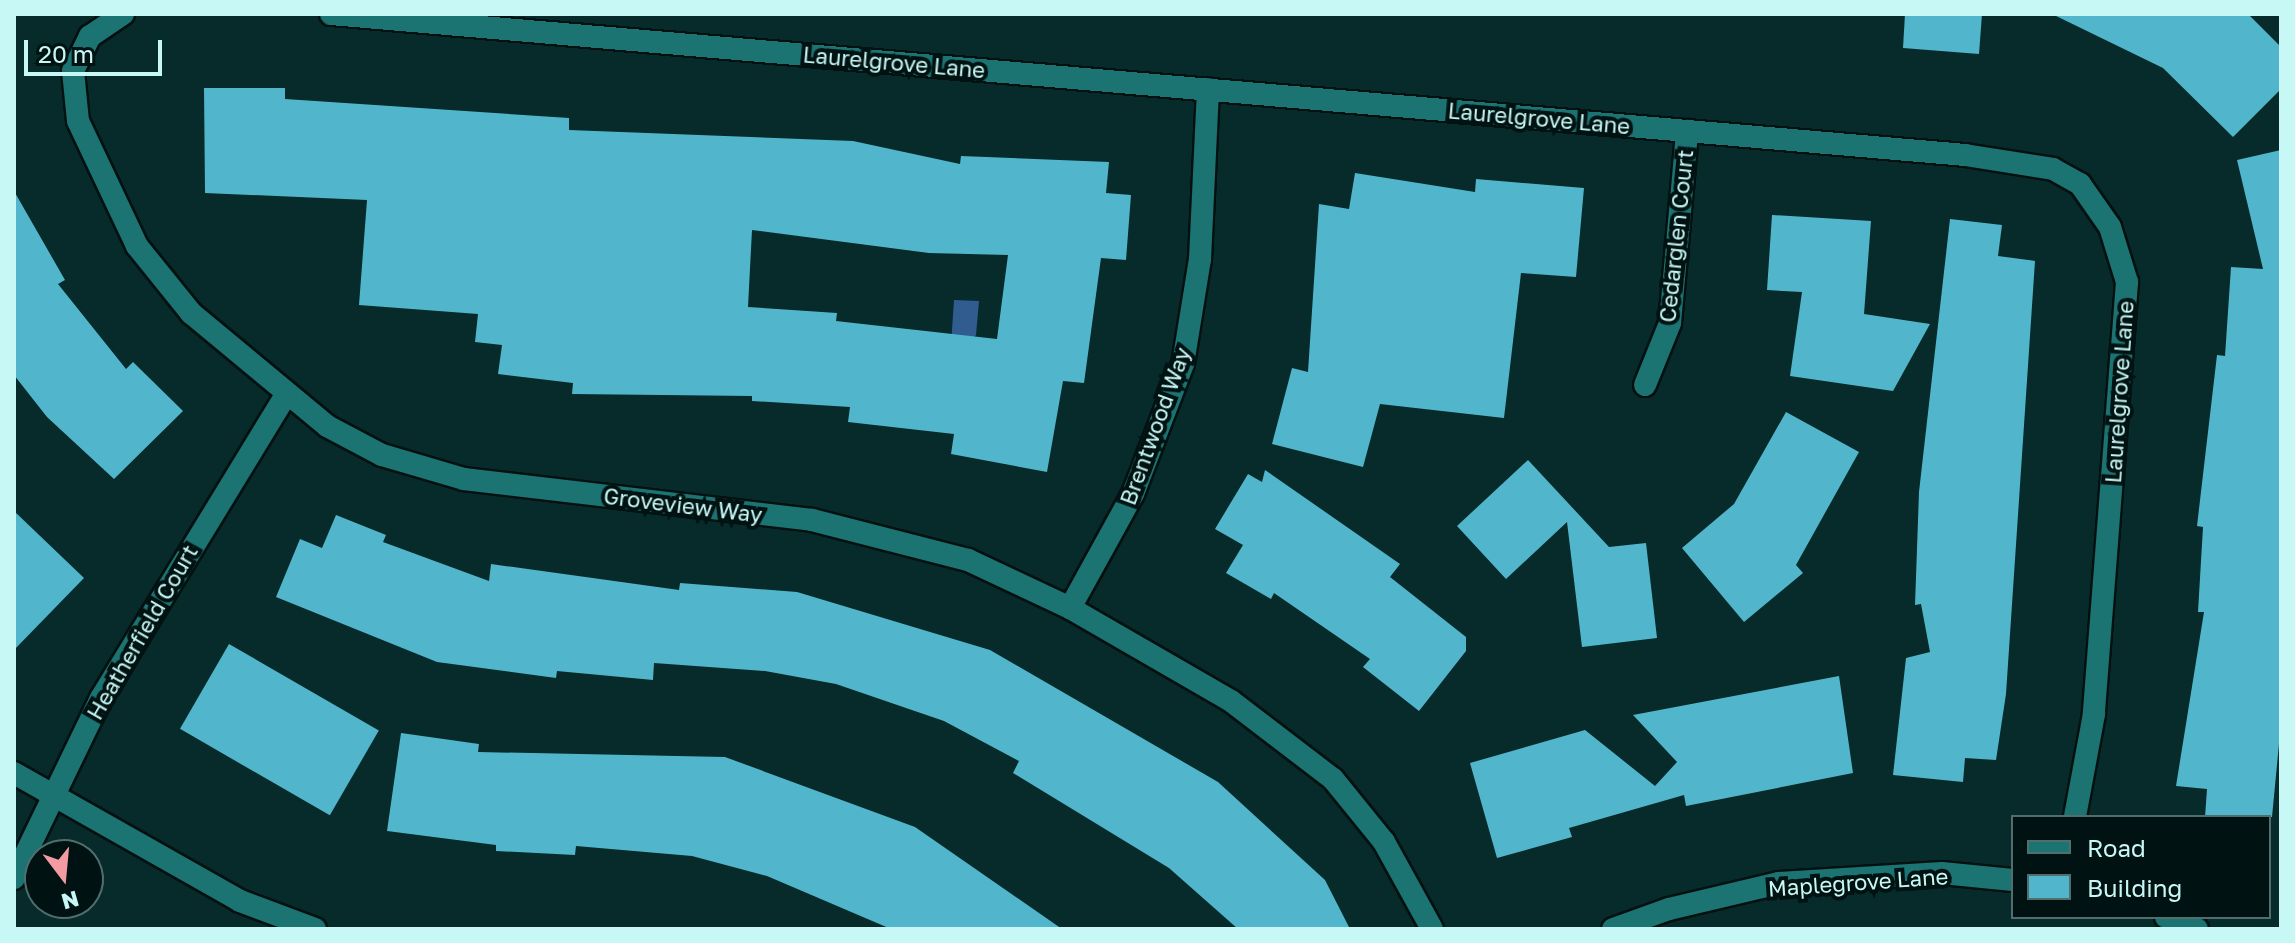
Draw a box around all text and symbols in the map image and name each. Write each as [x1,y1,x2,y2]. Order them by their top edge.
scale bar [28,24,166,74]
text: 20 m [38,39,94,68]
street label: Laurelgrove Lane [802,41,986,83]
street label: Laurelgrove Lane [1447,97,1631,139]
street label: Cedarglen Court [1654,148,1698,324]
street label: Laurelgrove Lane [2099,300,2139,484]
street label: Brentwood Way [1114,344,1196,508]
street label: Groveview Way [602,482,764,528]
street label: Heatherfield Court [81,540,203,724]
legend [2011,815,2271,919]
text: Road [2087,833,2146,862]
north arrow [24,839,104,919]
street label: Maplegrove Lane [1767,863,1949,901]
text: Building [2087,873,2182,902]
text: N [58,885,82,916]

